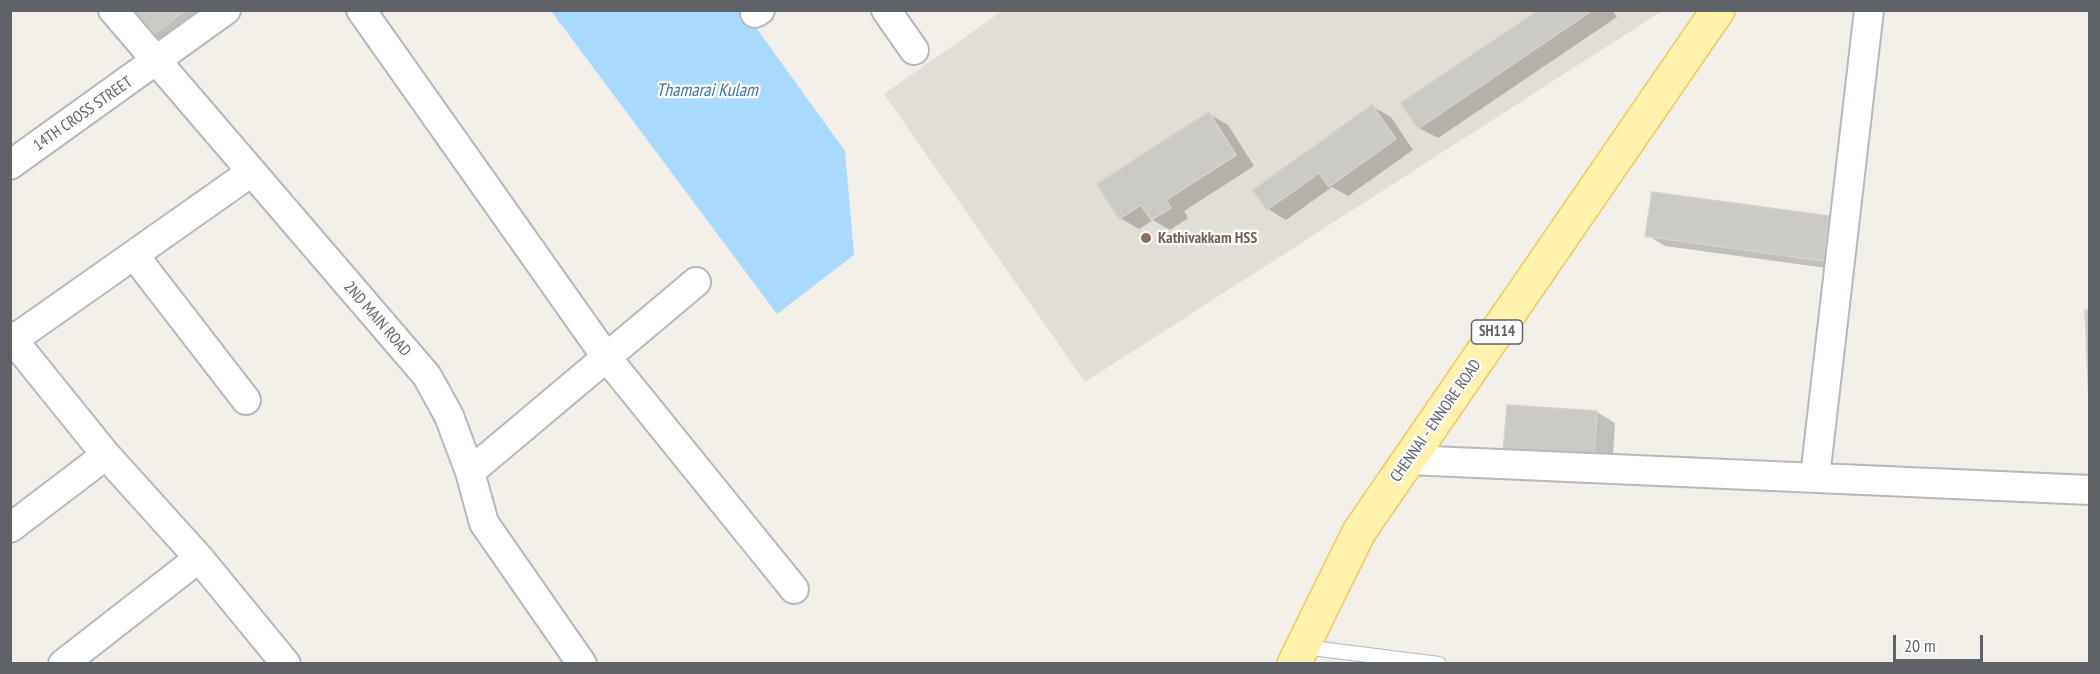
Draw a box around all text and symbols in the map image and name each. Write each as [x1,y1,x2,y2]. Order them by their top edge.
street label: 14TH CROSS STREET [30,73,136,155]
water label: Thamarai Kulam [656,80,758,102]
place label: Kathivakkam HSS [1158,228,1257,248]
marker: Kathivakkam HSS [1139,231,1153,245]
street label: 2ND MAIN ROAD [339,278,415,360]
road number: SH114 [1472,320,1522,344]
street label: CHENNAI - ENNORE ROAD [1387,356,1485,486]
scale bar [1896,623,1986,661]
text: 20 m [1904,634,1936,657]

